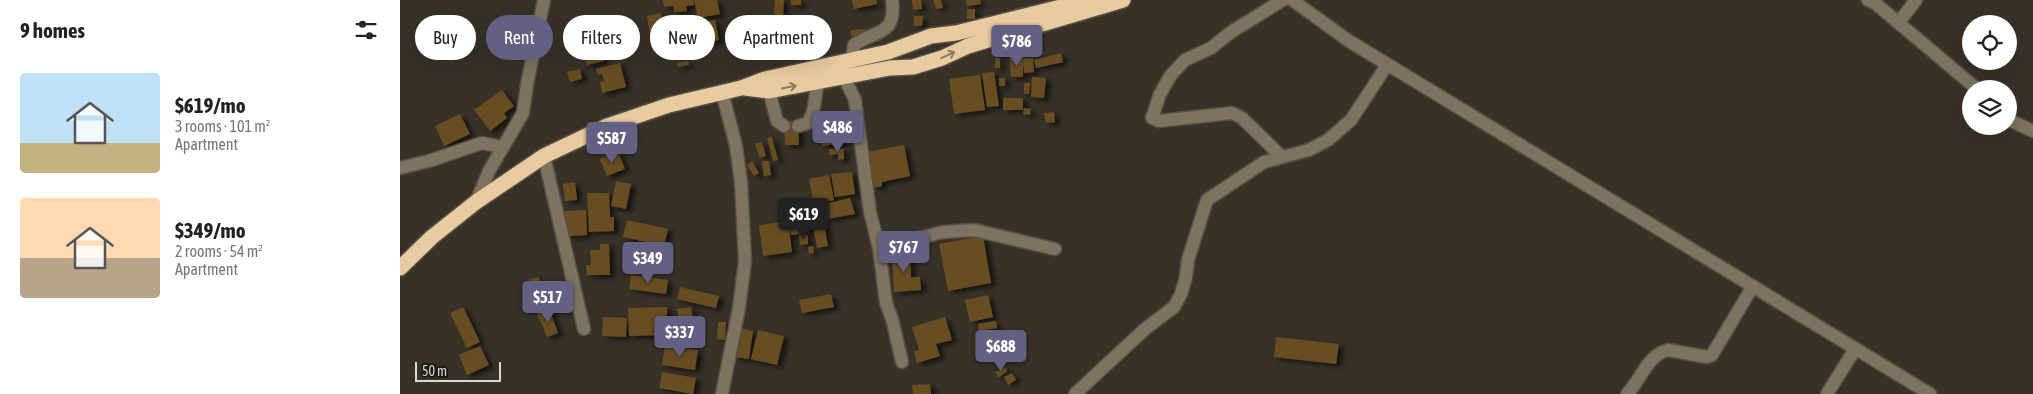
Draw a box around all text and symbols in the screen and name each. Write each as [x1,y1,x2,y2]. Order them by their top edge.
chip: Buy [415,15,476,60]
chip: Rent [486,15,553,60]
chip: Filters [563,15,640,60]
chip: New [650,15,715,60]
chip: Apartment [725,15,832,60]
map controls [1962,15,2017,135]
button: locate [1962,15,2017,70]
icon: filters [352,16,380,44]
text: 9 homes [20,18,85,42]
pin: $786 [987,24,1047,67]
text: $786 [1002,32,1032,50]
one-way arrow [940,49,955,59]
button: layers [1962,80,2017,135]
one-way arrow [781,82,797,91]
icon: home [60,93,120,153]
text: $619/mo [175,93,246,117]
pin: $486 [808,110,868,153]
text: 3 rooms · 101 m² [175,117,270,135]
text: $486 [823,118,853,136]
pin: $587 [582,121,642,164]
text: $587 [597,129,627,147]
text: Apartment [175,135,238,153]
pin: $619 [774,198,834,240]
text: $619 [789,205,819,223]
icon: home [60,218,120,278]
text: $349/mo [175,218,246,242]
pin: $767 [874,230,934,273]
text: $767 [889,238,919,256]
text: 2 rooms · 54 m² [175,242,263,260]
pin: $349 [618,242,678,284]
text: $349 [633,249,663,267]
text: Apartment [175,260,238,278]
pin: $517 [518,280,578,323]
text: $517 [533,288,563,306]
pin: $337 [650,316,710,358]
text: $337 [665,323,695,341]
pin: $688 [971,330,1031,372]
text: $688 [986,337,1016,355]
scale bar [415,359,501,382]
text: 50 m [422,363,447,379]

